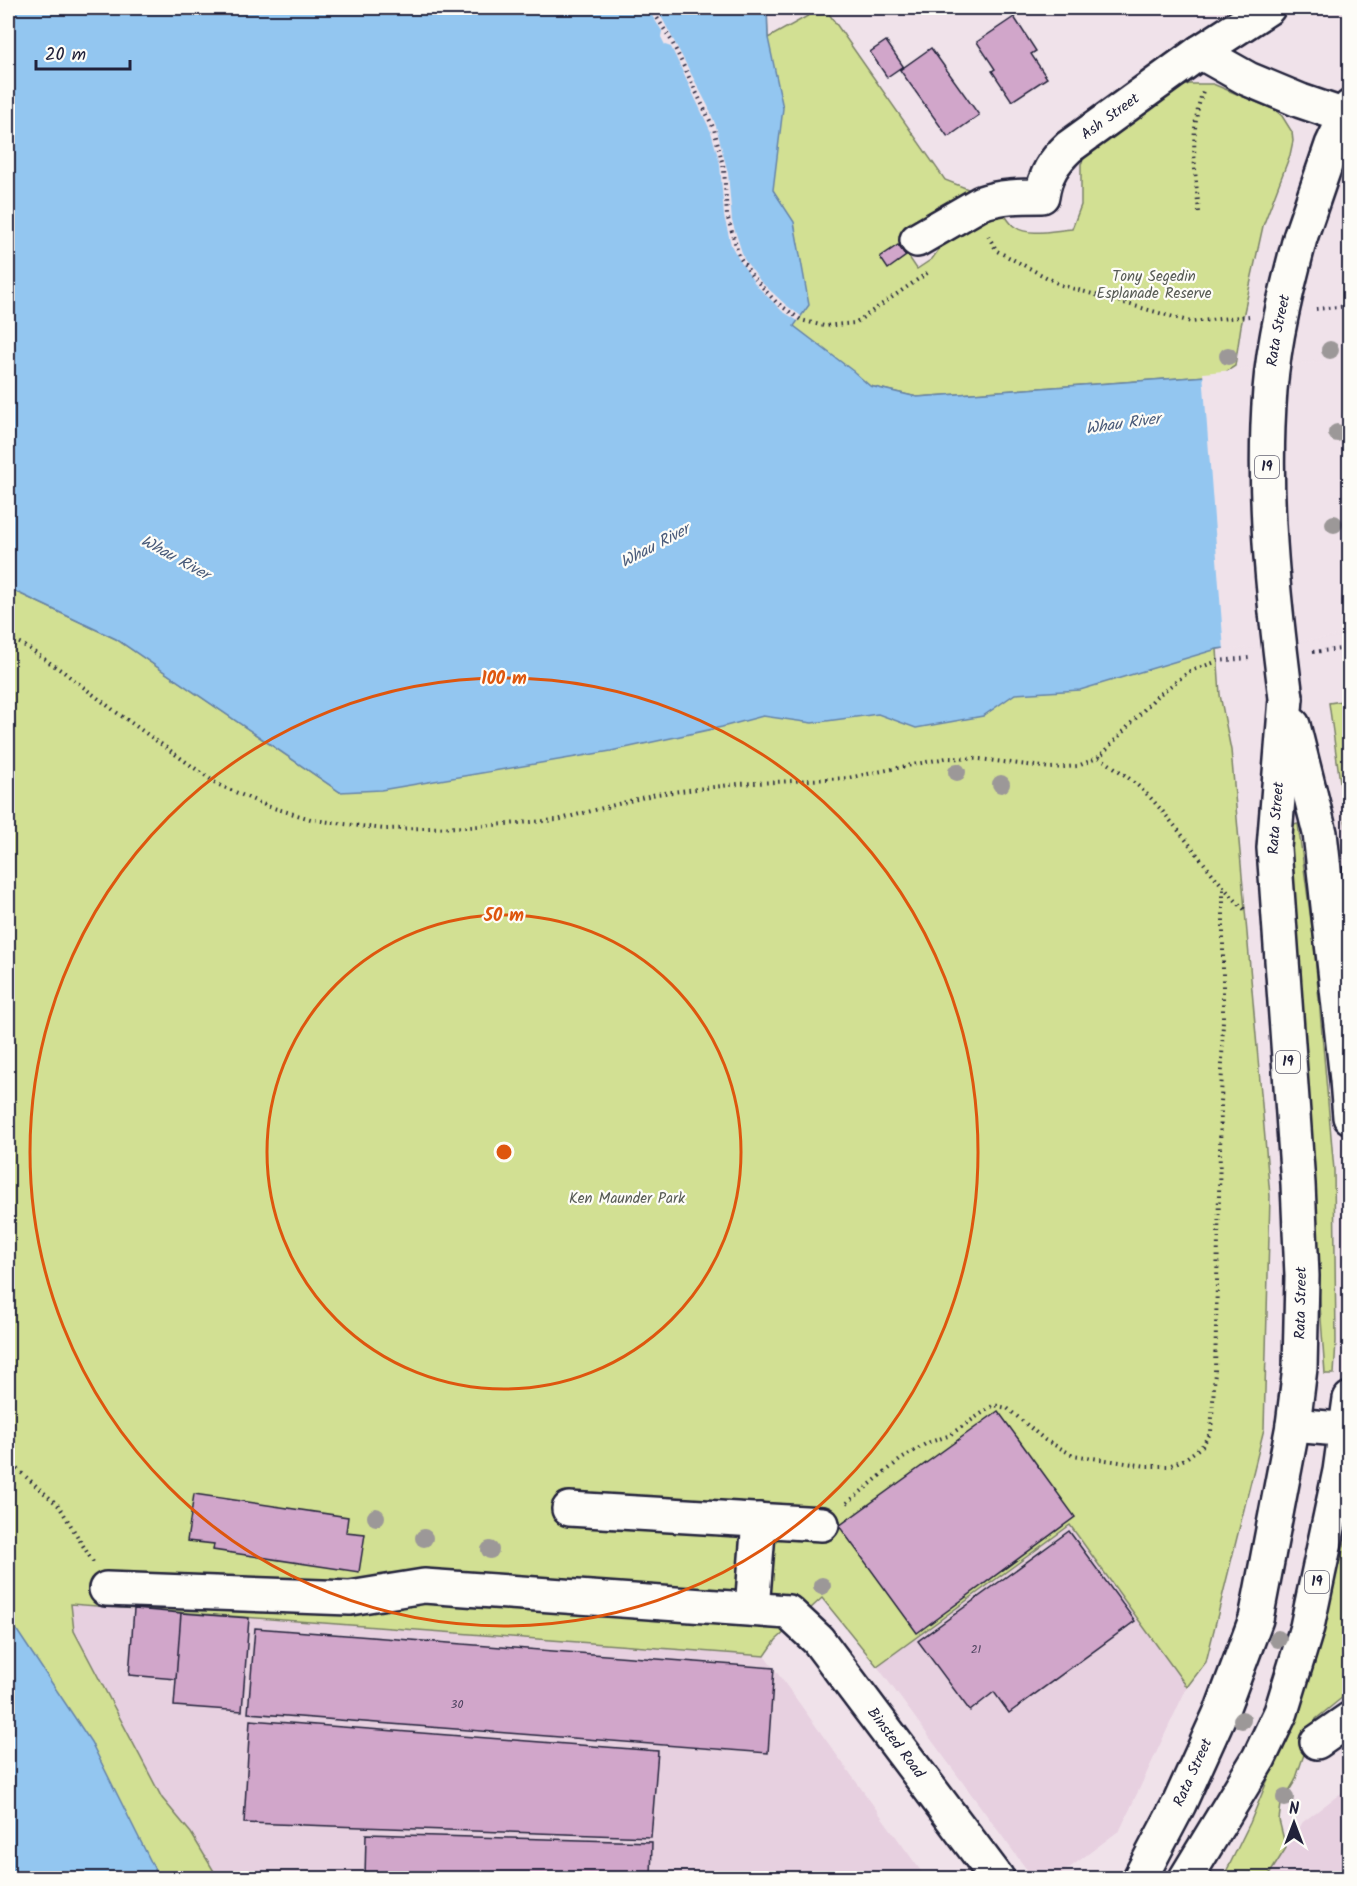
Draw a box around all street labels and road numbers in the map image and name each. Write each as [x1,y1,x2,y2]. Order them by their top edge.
street label: Ash Street [1076,87,1145,146]
street label: Rata Street [1261,292,1298,368]
road number: 19 [1255,456,1279,478]
street label: Rata Street [1262,781,1291,855]
road number: 19 [1276,1051,1300,1073]
street label: Rata Street [1289,1266,1314,1340]
road number: 19 [1305,1571,1329,1593]
street label: Binsted Road [861,1702,931,1784]
street label: Rata Street [1167,1734,1219,1811]

